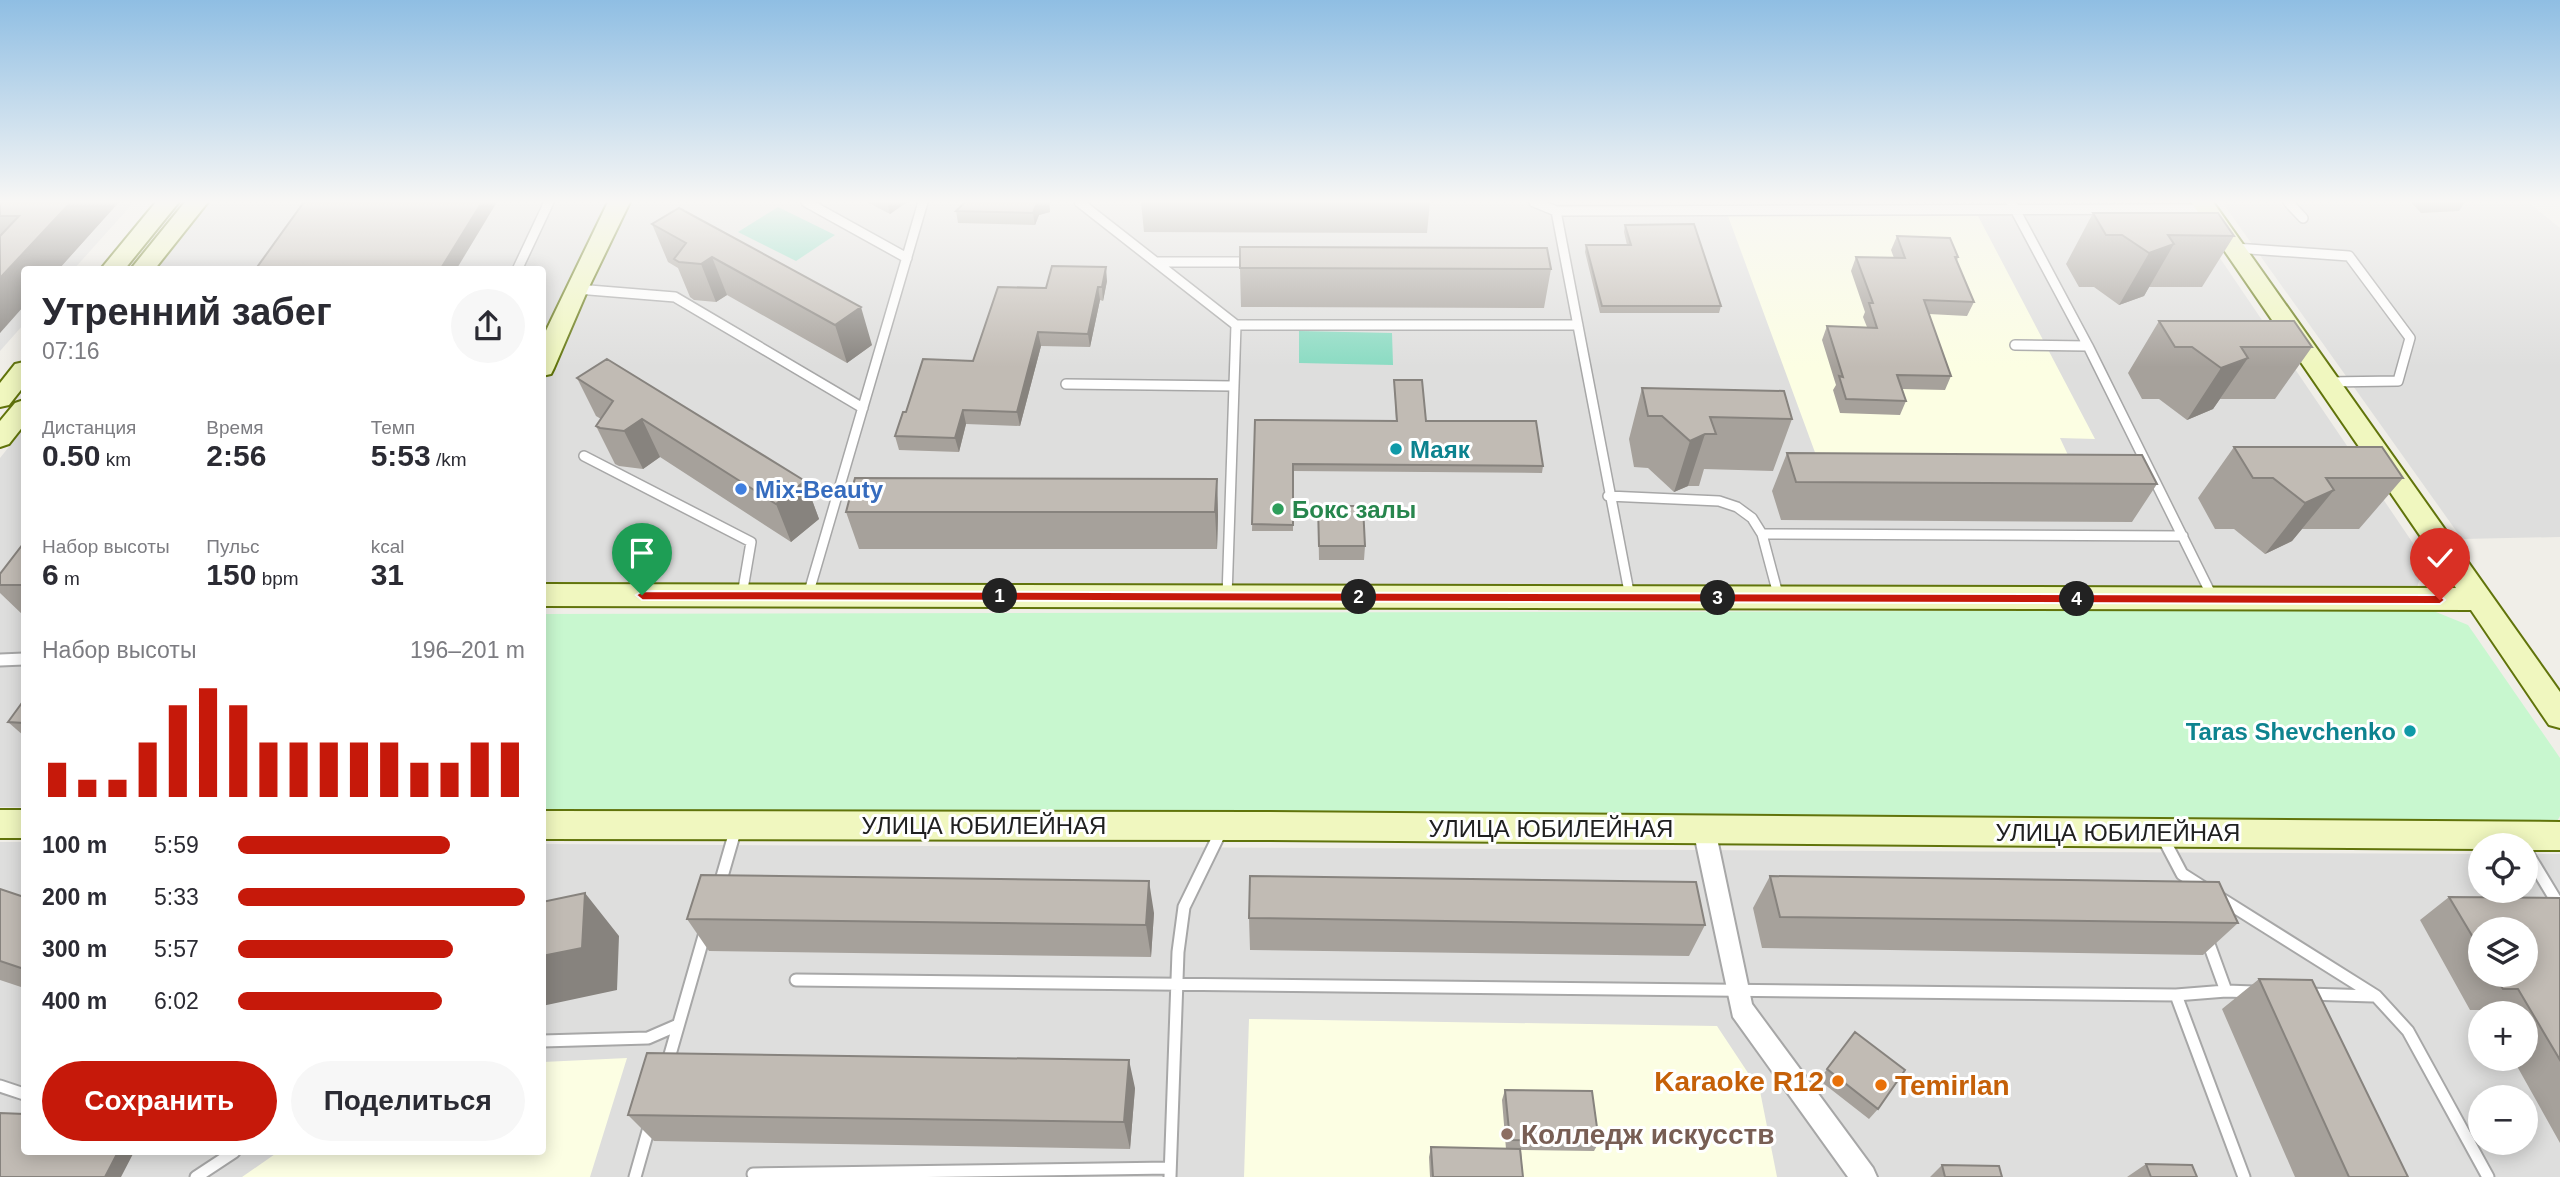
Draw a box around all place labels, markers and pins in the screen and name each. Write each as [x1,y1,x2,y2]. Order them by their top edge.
place label: Маяк [1410,436,1471,463]
marker: Маяк [1388,441,1404,457]
place label: Mix-Beauty [755,476,884,503]
marker: Mix-Beauty [733,481,749,497]
place label: Бокс залы [1292,496,1416,523]
marker: Бокс залы [1270,501,1286,517]
pin [612,523,672,595]
pin [2410,528,2470,600]
pin: 1 [982,578,1018,614]
pin: 2 [1342,580,1376,614]
pin: 3 [1700,580,1736,616]
pin: 4 [2060,582,2094,616]
place label: Taras Shevchenko [2186,718,2396,745]
marker: Taras Shevchenko [2402,723,2418,739]
place label: Karaoke R12 [1654,1066,1824,1097]
place label: Temirlan [1895,1070,2010,1101]
marker: Karaoke R12 [1830,1073,1846,1089]
marker: Temirlan [1873,1077,1889,1093]
place label: Колледж искусств [1521,1119,1774,1150]
marker: Колледж искусств [1499,1126,1515,1142]

